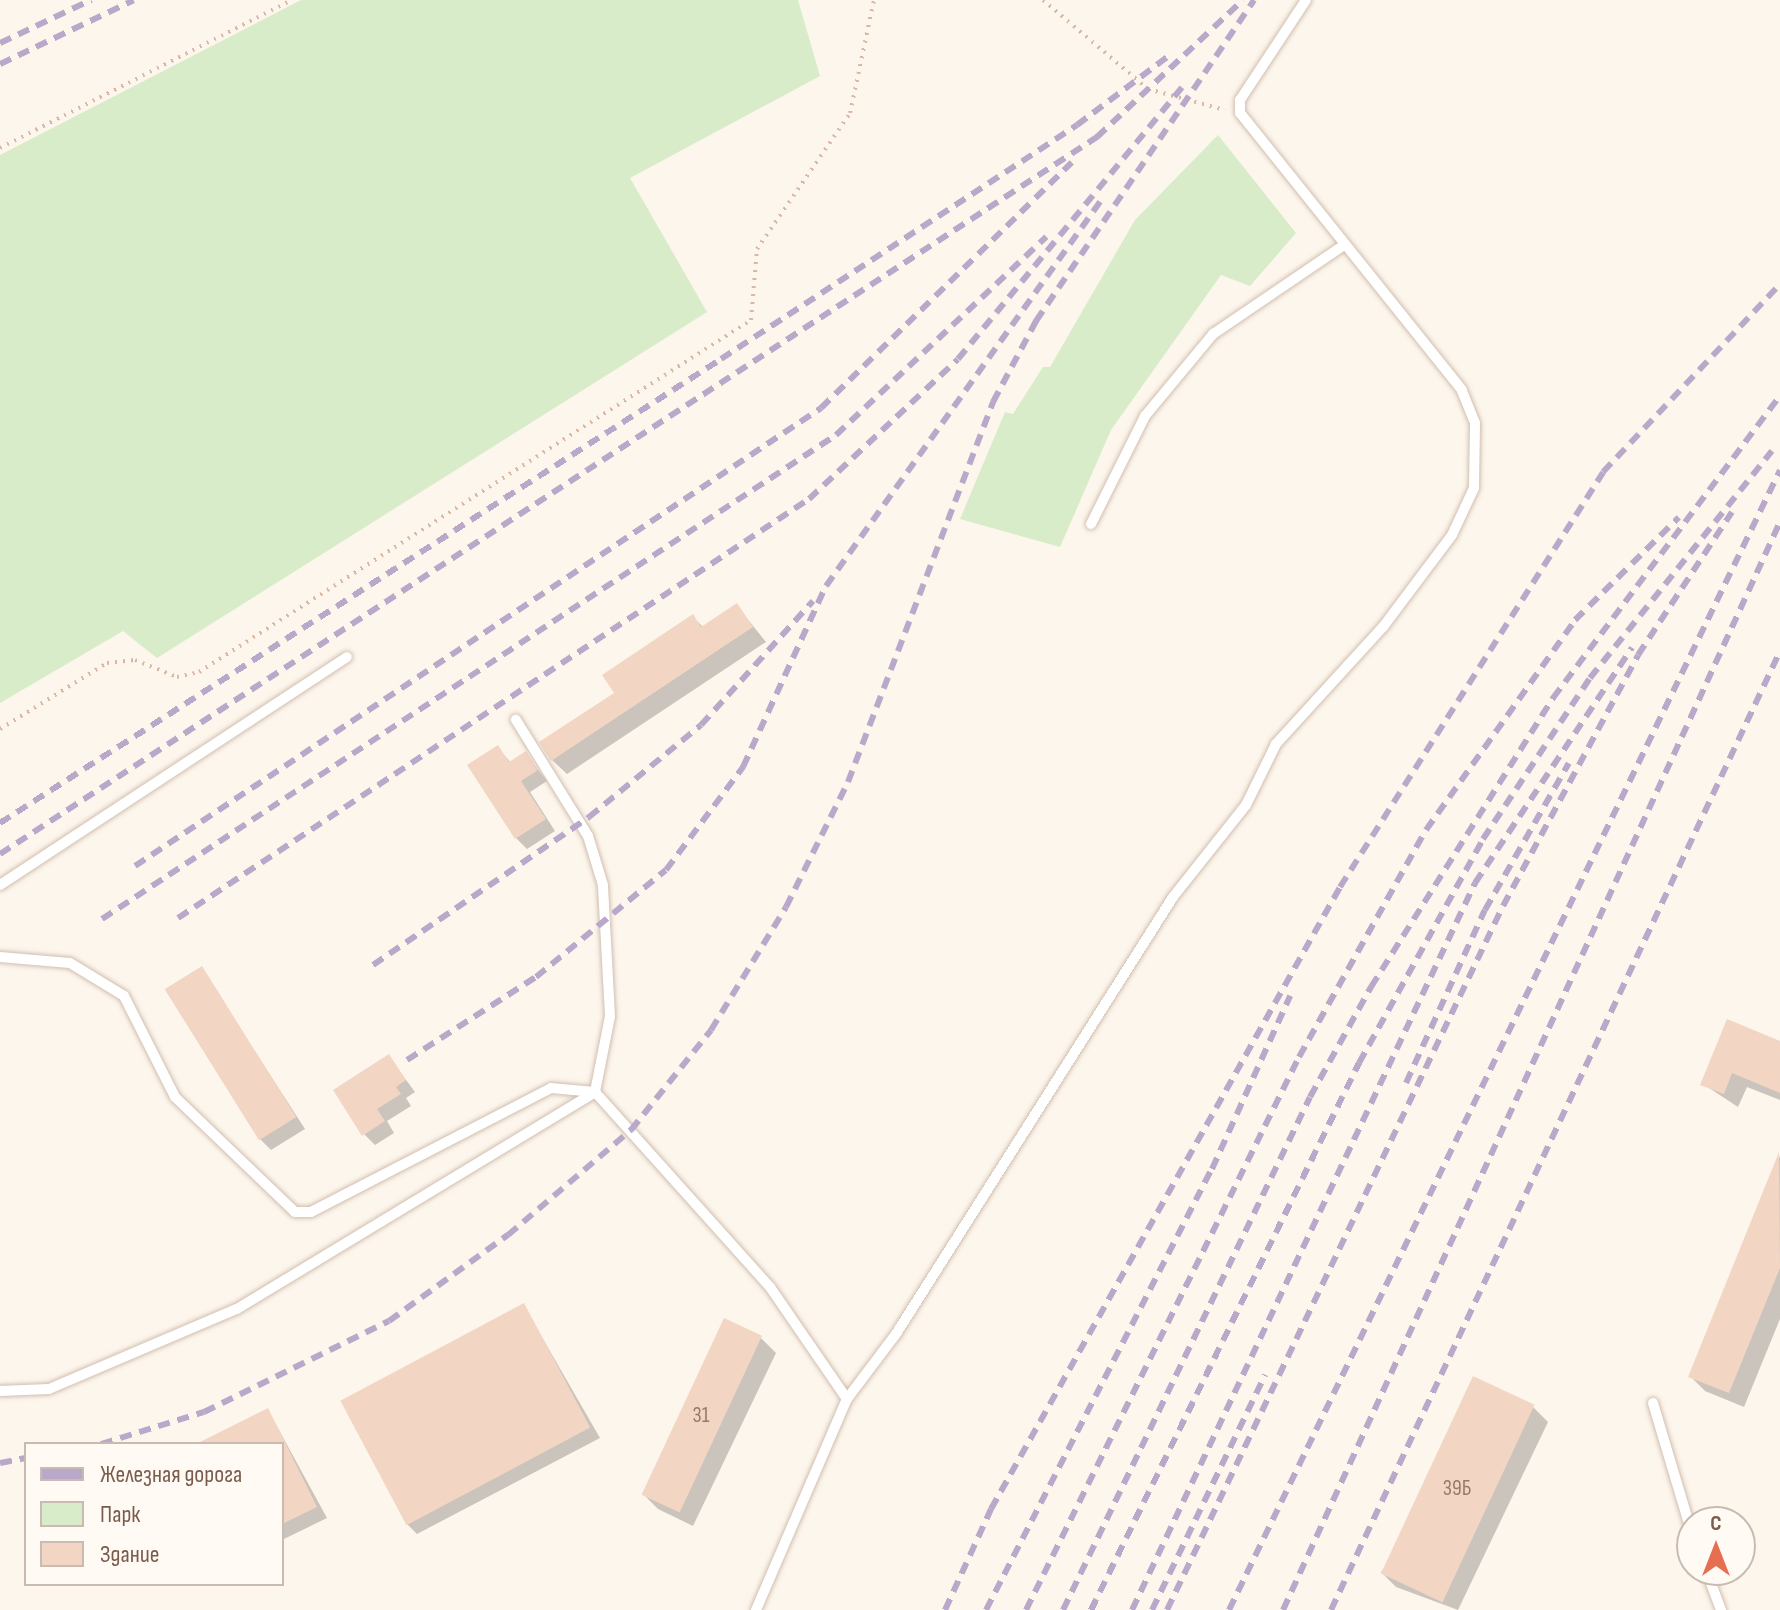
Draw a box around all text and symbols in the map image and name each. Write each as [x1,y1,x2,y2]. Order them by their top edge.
house number: 31 [693,1403,709,1429]
legend [24,1442,284,1586]
text: Железная дорога [100,1460,242,1489]
house number: 39Б [1443,1476,1471,1502]
text: Парк [100,1500,140,1529]
north arrow [1676,1506,1756,1586]
text: С [1710,1510,1722,1537]
text: Здание [100,1540,159,1569]

